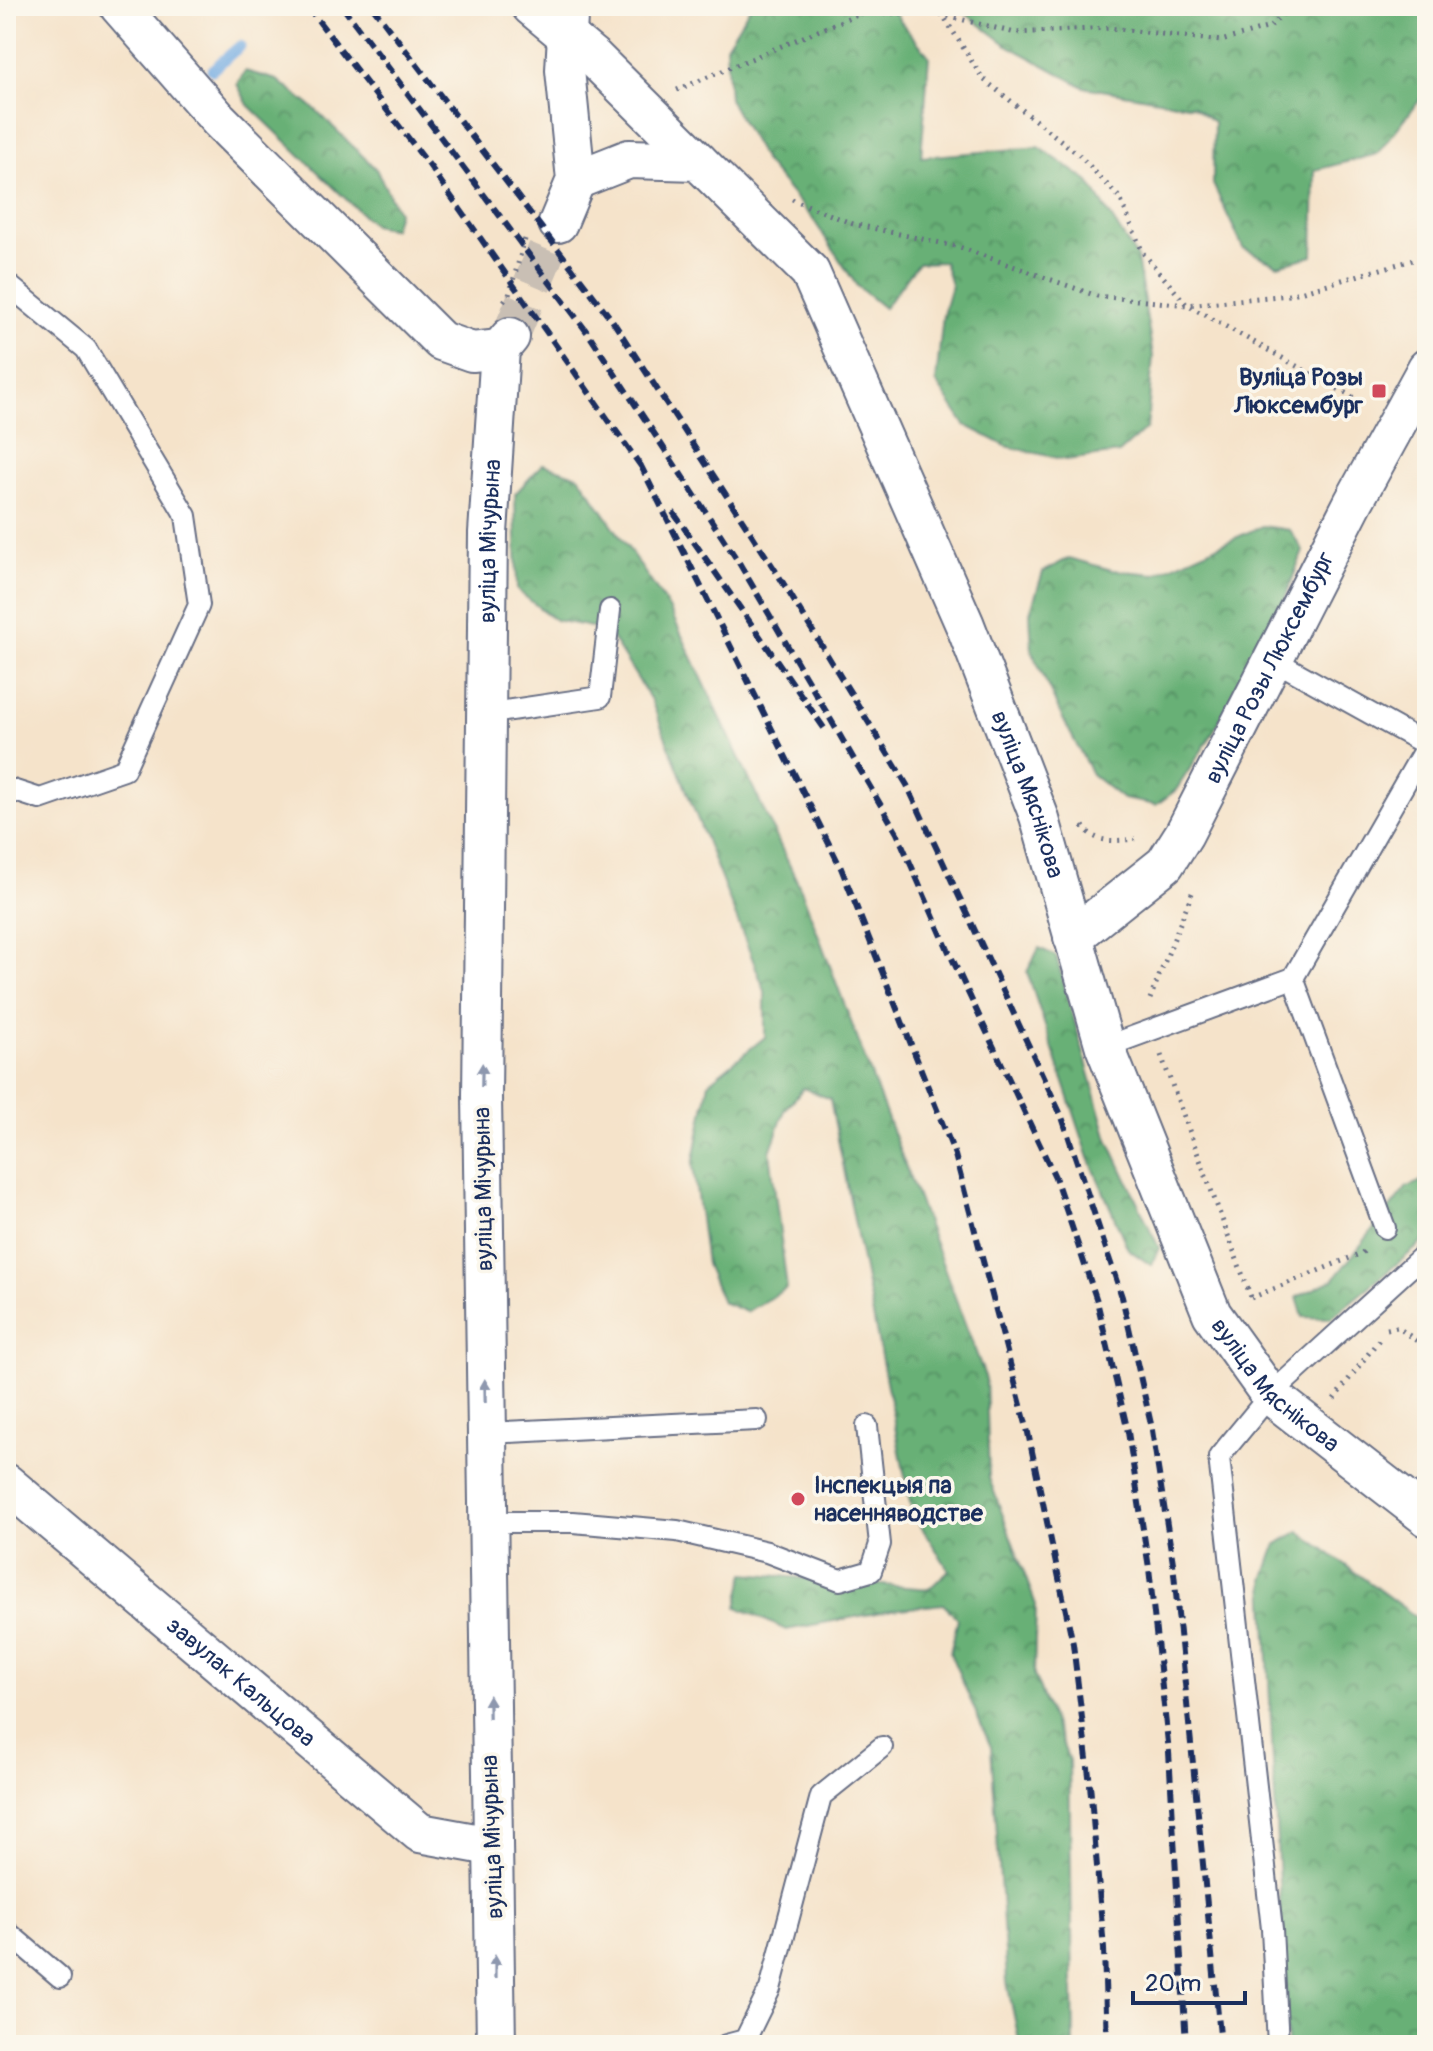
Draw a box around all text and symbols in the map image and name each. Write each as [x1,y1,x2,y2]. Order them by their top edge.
place label: Вуліца Розы Люксембург [1233,363,1364,420]
marker: Вуліца Розы Люксембург [1370,382,1388,400]
street label: вуліца Мічурына [473,458,508,623]
street label: вуліца Розы Люксембург [1198,547,1341,788]
street label: вуліца Мяснікова [985,707,1070,881]
one-way arrow [476,1062,488,1087]
street label: вуліца Мічурына [468,1107,499,1271]
street label: вуліца Мяснікова [1205,1312,1345,1459]
one-way arrow [479,1378,492,1403]
place label: Інспекцыя па насенняводстве [814,1471,984,1528]
marker: Інспекцыя па насенняводстве [789,1490,807,1508]
street label: завулак Кальцова [161,1611,321,1753]
one-way arrow [483,1694,496,1719]
street label: вуліца Мічурына [475,1754,510,1920]
one-way arrow [489,1954,502,1979]
scale bar [1133,1955,1245,2005]
text: 20 m [1145,1969,1201,1998]

